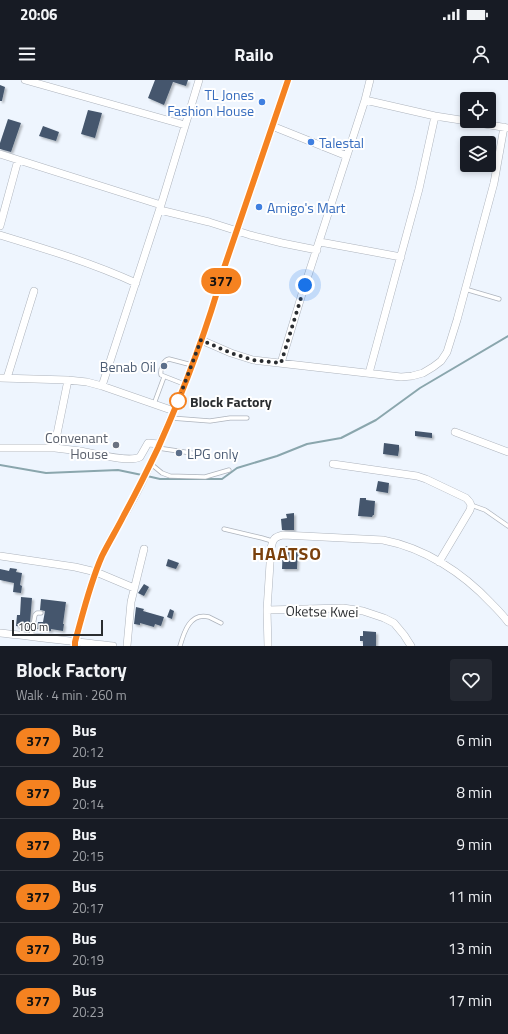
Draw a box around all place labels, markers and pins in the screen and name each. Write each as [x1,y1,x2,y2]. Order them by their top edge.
place label: TL Jones Fashion House [167,84,254,121]
marker: TL Jones Fashion House [257,97,267,107]
place label: Talestal [319,132,364,153]
marker: Talestal [306,137,316,147]
place label: Amigo's Mart [267,197,346,218]
marker: Amigo's Mart [254,202,264,212]
place label: Benab Oil [100,356,156,377]
marker: Benab Oil [159,361,169,371]
place label: Block Factory [190,391,272,412]
marker: Block Factory [169,392,187,410]
place label: Convenant House [45,427,108,464]
marker: Convenant House [111,440,121,450]
place label: LPG only [187,443,239,464]
marker: LPG only [174,448,184,458]

